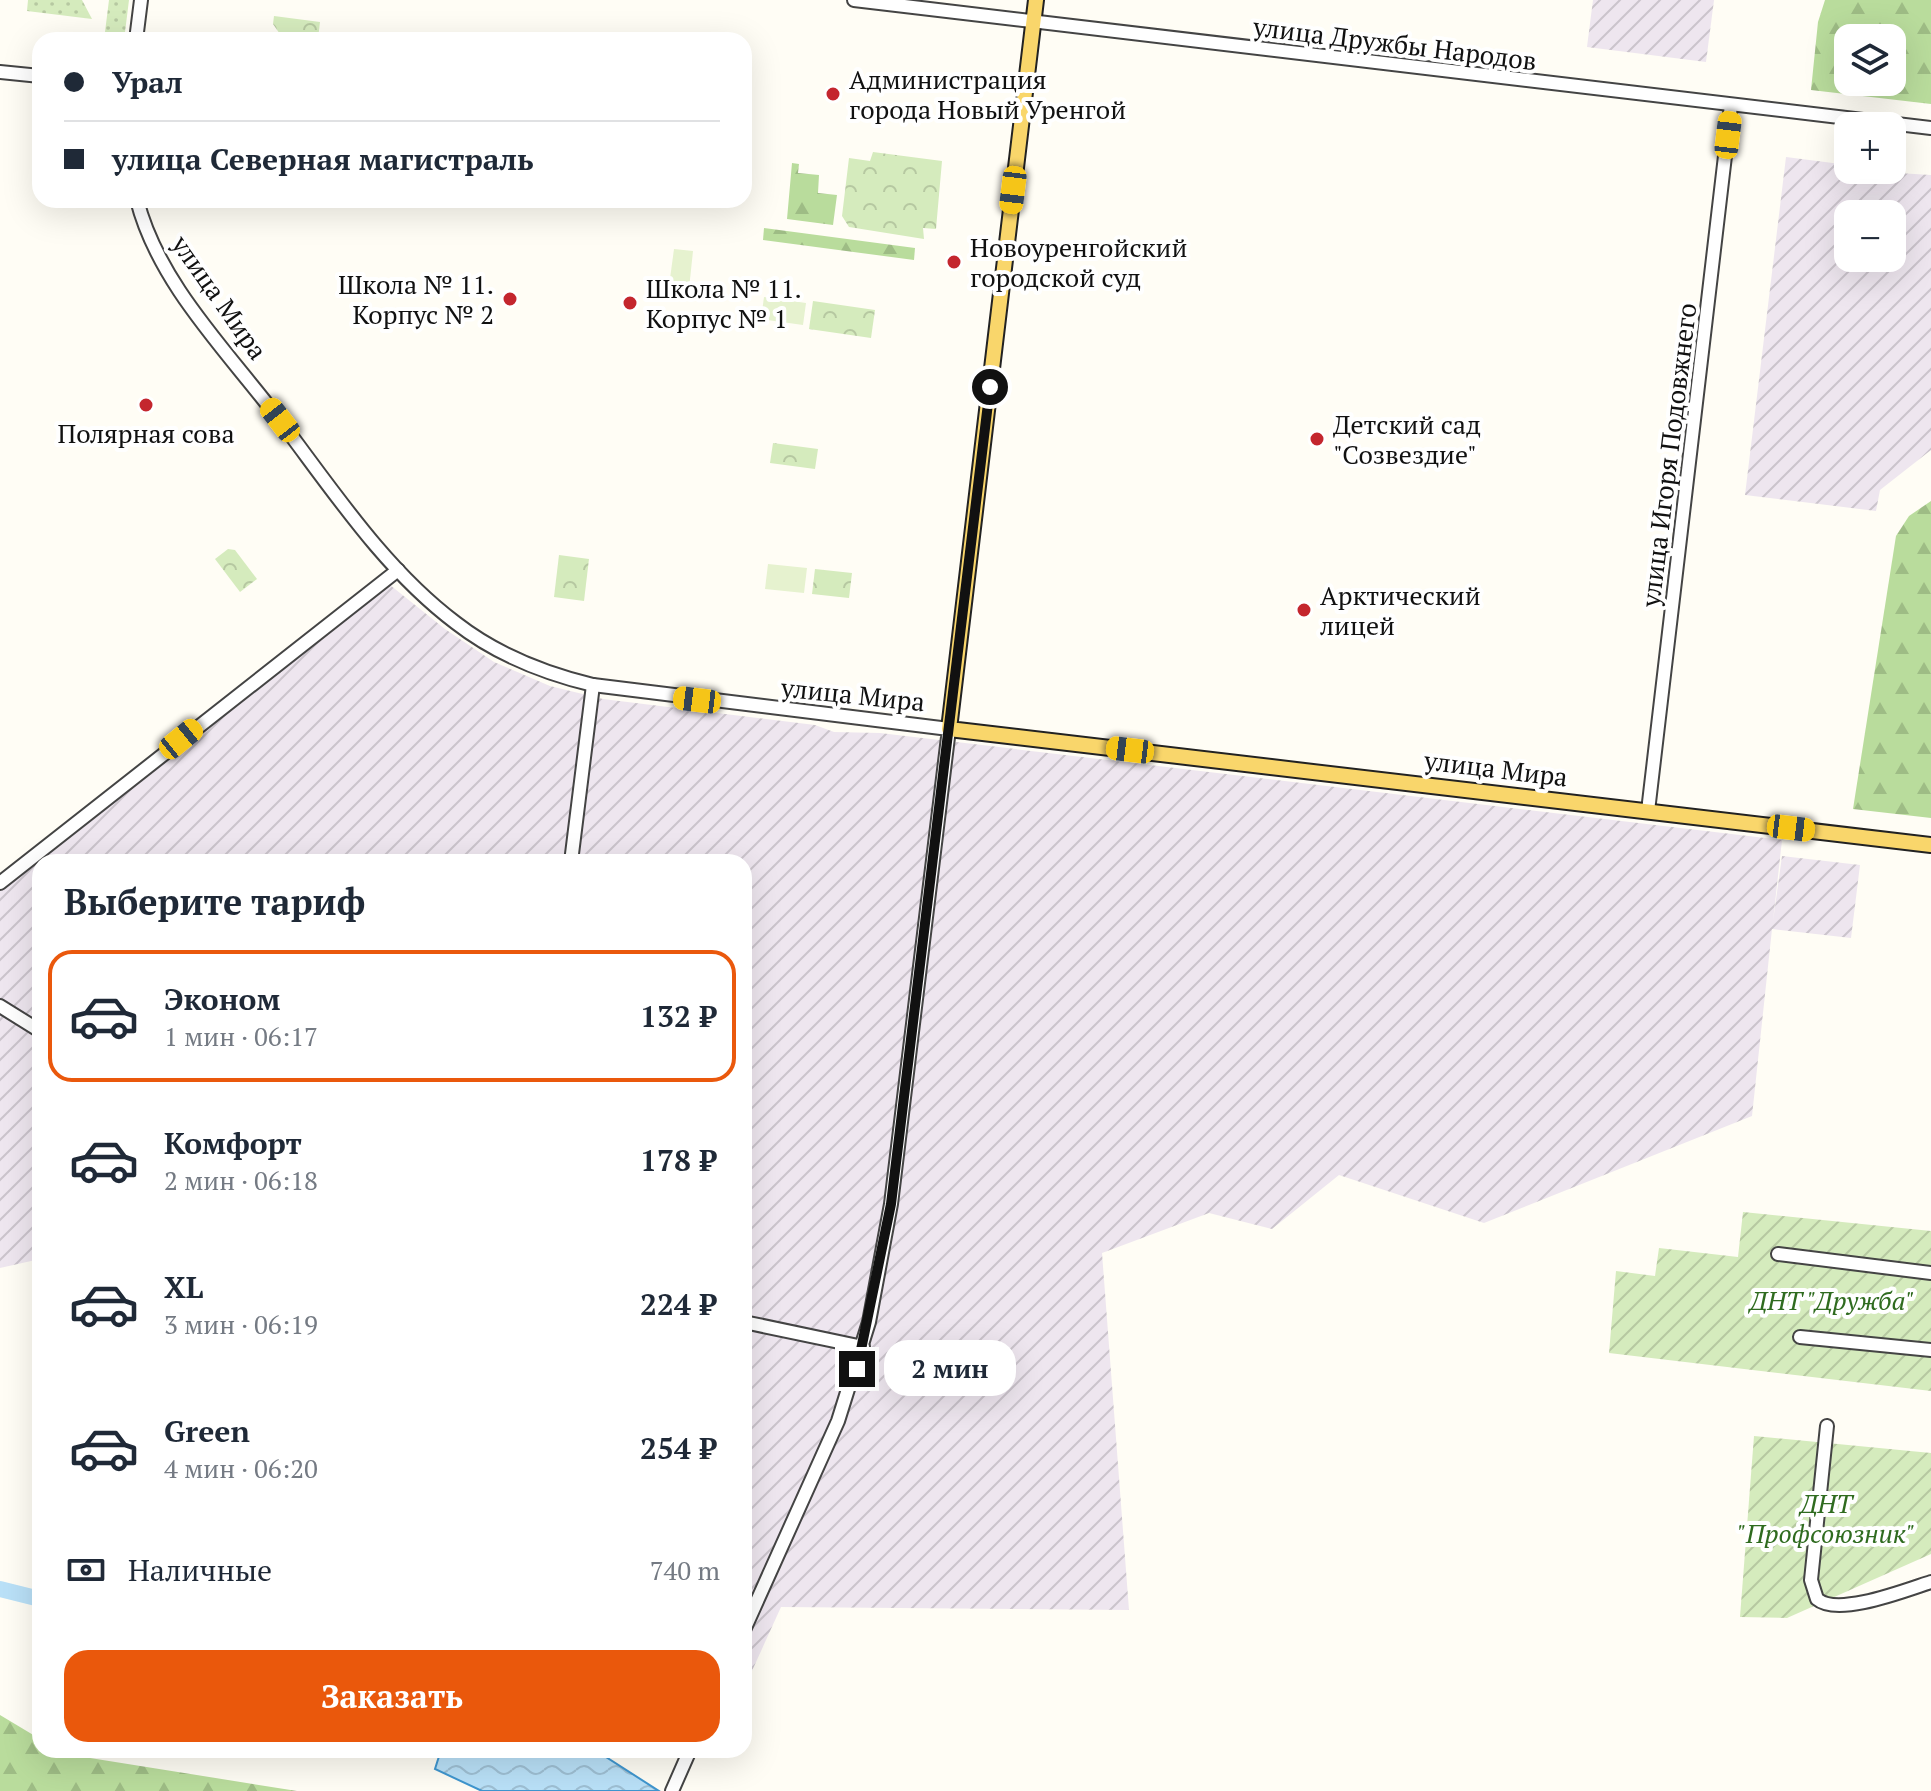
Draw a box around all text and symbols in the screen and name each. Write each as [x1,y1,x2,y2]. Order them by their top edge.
street label: улица Дружбы Народов [1250,9,1539,77]
map controls [1834,24,1906,272]
button: layers [1834,24,1906,96]
text: Урал [112,62,183,102]
place label: Администрация города Новый Уренгой [849,62,1126,126]
marker: Администрация города Новый Уренгой [824,85,842,103]
car [1713,110,1743,160]
button: + [1834,112,1906,184]
text: улица Северная магистраль [112,139,534,179]
car [998,165,1028,215]
button: − [1834,200,1906,272]
street label: улица Мира [164,227,275,366]
place label: Новоуренгойский городской суд [970,230,1187,294]
marker: Новоуренгойский городской суд [945,253,963,271]
place label: Школа № 11. Корпус № 2 [338,267,494,331]
place label: Школа № 11. Корпус № 1 [646,271,802,335]
marker: Школа № 11. Корпус № 2 [501,290,519,308]
marker: Школа № 11. Корпус № 1 [621,294,639,312]
street label: улица Игоря Подовжнего [1632,301,1704,610]
route start [972,369,1008,405]
car [256,394,304,446]
marker: Полярная сова [137,396,155,414]
place label: Детский сад "Созвездие" [1333,407,1481,471]
place label: Полярная сова [57,416,235,450]
marker: Детский сад "Созвездие" [1308,430,1326,448]
place label: Арктический лицей [1320,578,1481,642]
marker: Арктический лицей [1295,601,1313,619]
street label: улица Мира [778,669,927,718]
car [672,685,722,715]
car [155,715,207,763]
car [1105,735,1155,765]
street label: улица Мира [1421,742,1570,794]
car [1766,813,1816,843]
text: Выберите тариф [64,878,365,925]
text: Эконом [164,979,280,1019]
icon: car [68,980,140,1052]
text: 132 ₽ [640,996,716,1036]
text: 1 мин · 06:17 [164,1019,318,1053]
text: Комфорт [164,1123,302,1163]
icon: car [68,1124,140,1196]
text: 178 ₽ [640,1140,716,1180]
text: 2 мин · 06:18 [164,1163,318,1197]
text: XL [164,1267,203,1307]
icon: car [68,1268,140,1340]
park label: ДНТ "Дружба" [1748,1283,1914,1317]
text: 224 ₽ [640,1284,716,1324]
text: 3 мин · 06:19 [164,1307,318,1341]
callout: 2 мин [885,1341,1017,1397]
route end [839,1351,875,1387]
text: 2 мин [911,1351,989,1385]
text: Green [164,1411,250,1451]
icon: car [68,1412,140,1484]
text: 254 ₽ [640,1428,716,1468]
text: 4 мин · 06:20 [164,1451,318,1485]
park label: ДНТ "Профсоюзник" [1737,1486,1915,1550]
icon: cash [64,1548,108,1592]
text: Наличные [128,1550,272,1590]
text: 740 m [650,1553,720,1587]
button: Заказать [64,1650,720,1742]

